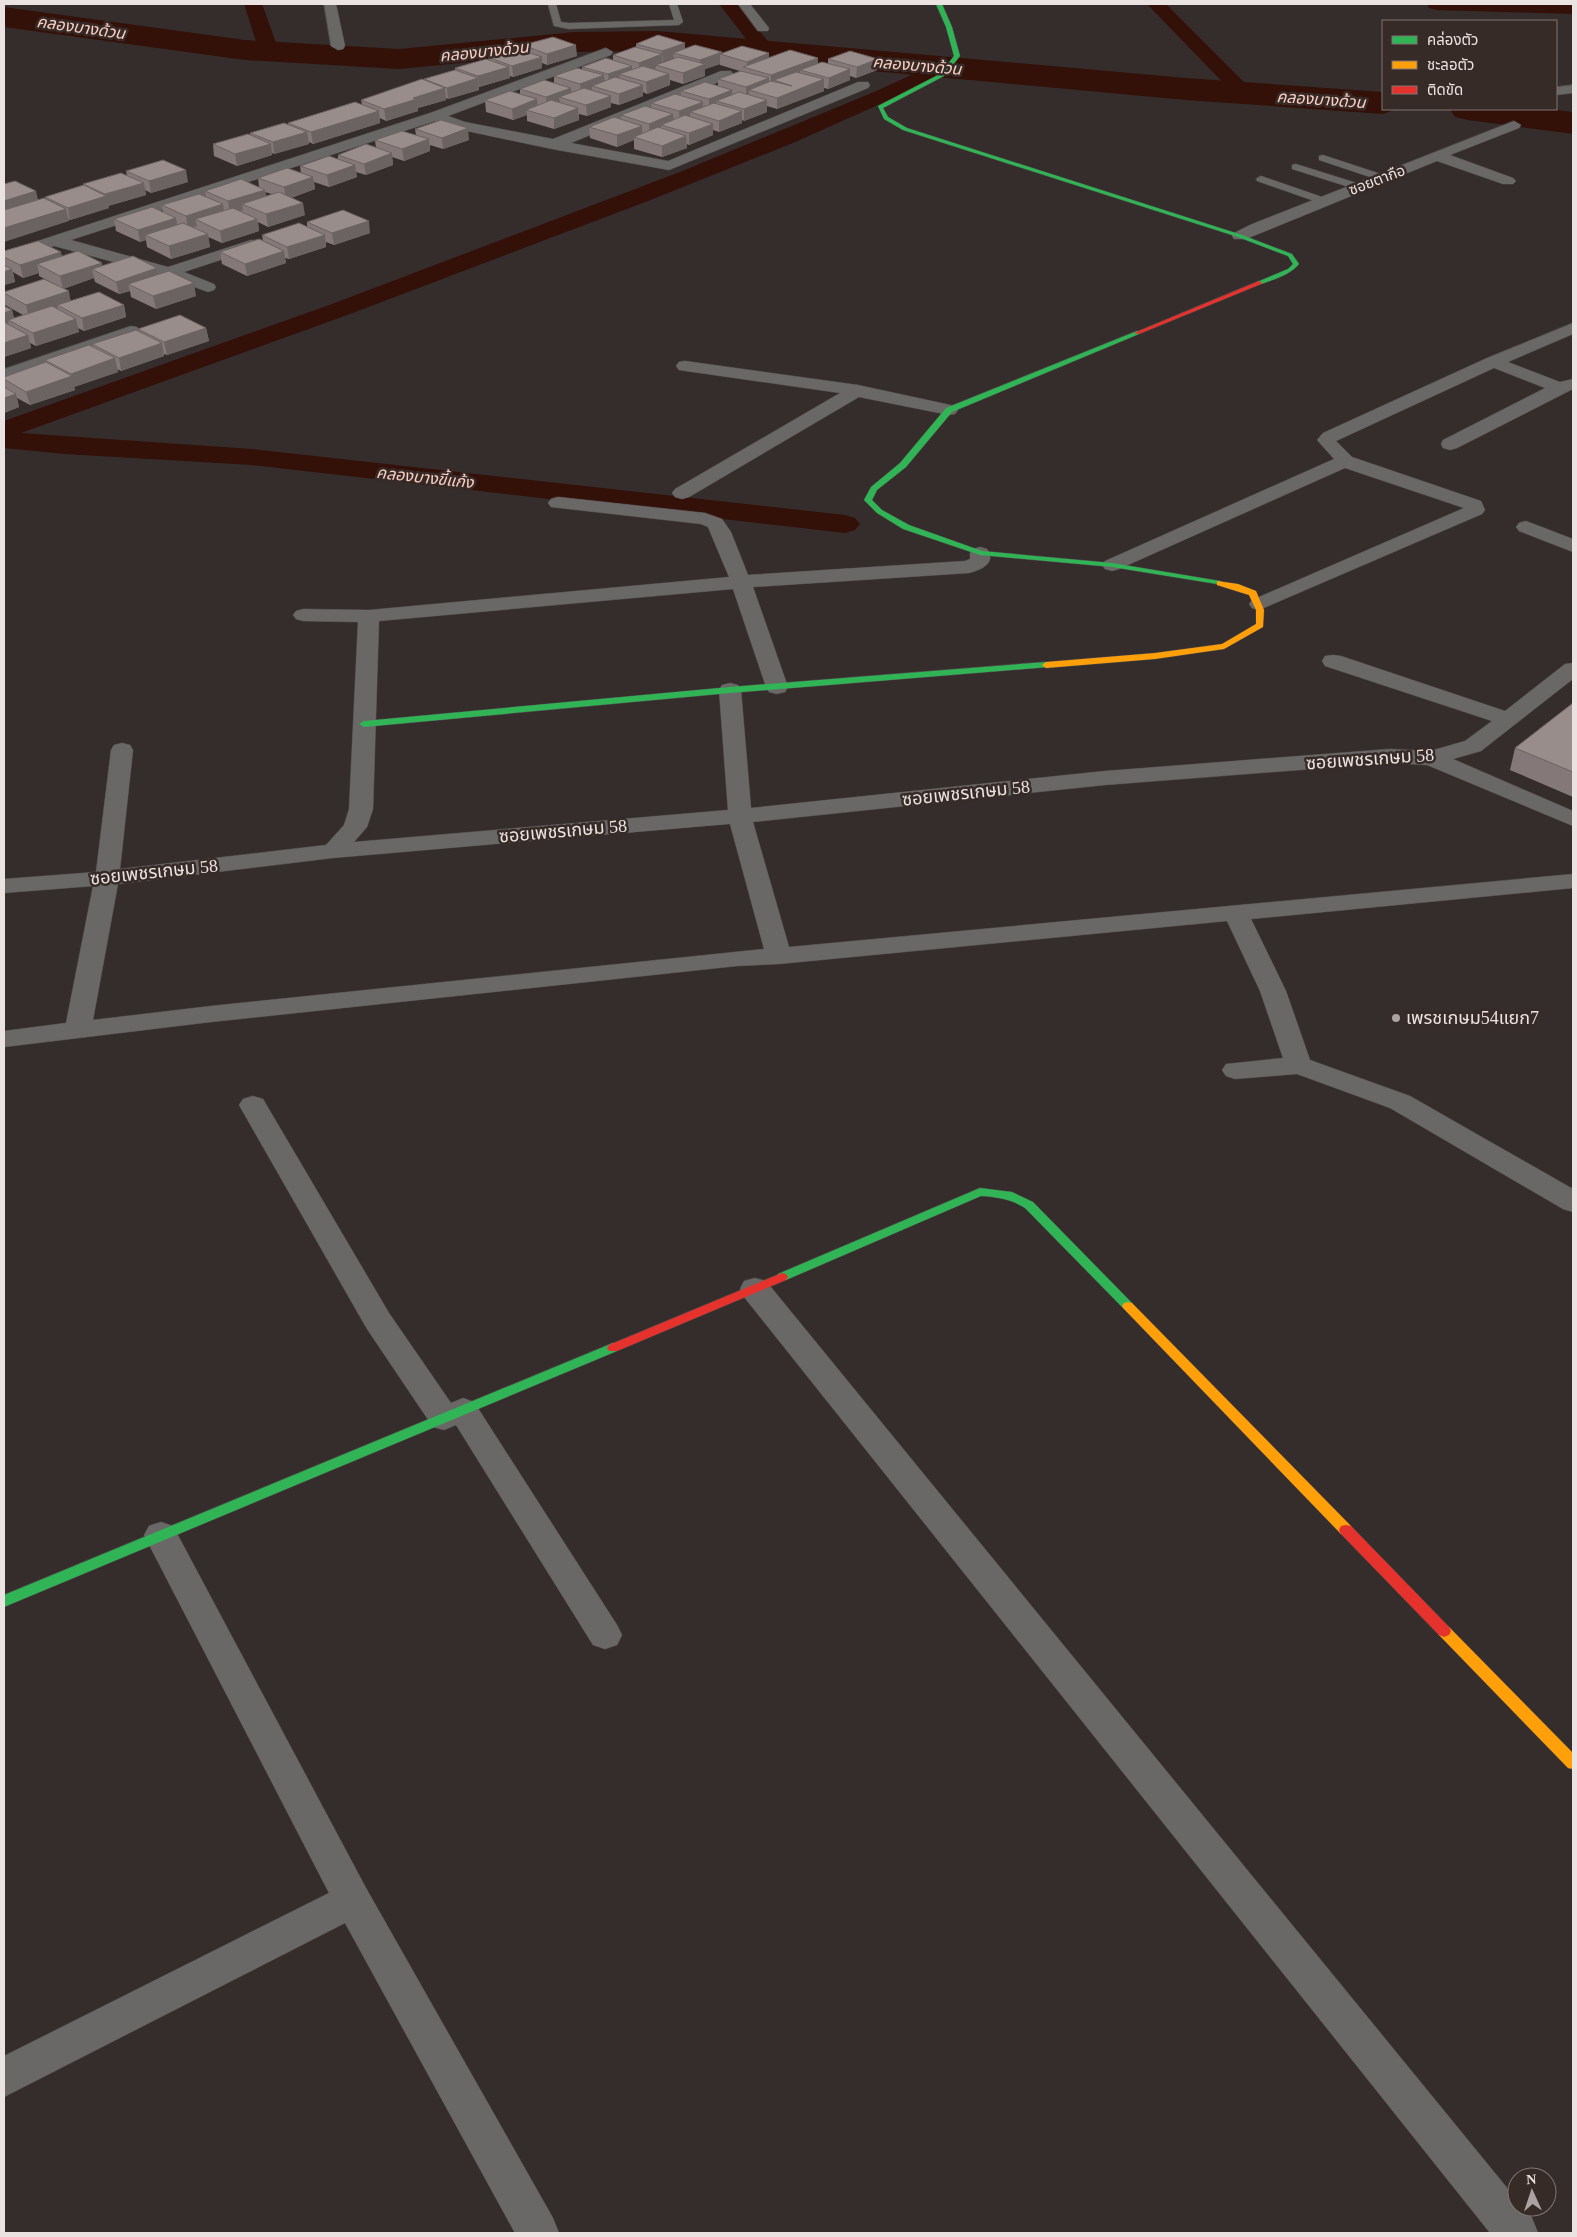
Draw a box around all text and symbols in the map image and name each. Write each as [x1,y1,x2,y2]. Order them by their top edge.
water label: คลองบางด้วน [36,13,127,42]
legend [1382,20,1557,110]
text: คล่องตัว [1427,31,1478,48]
water label: คลองบางด้วน [439,38,530,65]
water label: คลองบางด้วน [872,53,963,78]
text: ชะลอตัว [1427,57,1474,73]
text: ติดขัด [1427,82,1463,98]
water label: คลองบางด้วน [1276,88,1367,111]
street label: ซอยตากือ [1347,162,1407,198]
water label: คลองบางขี้แก้ง [376,461,476,491]
street label: ซอยเพชรเกษม 58 [1305,745,1435,773]
street label: ซอยเพชรเกษม 58 [901,776,1031,810]
street label: ซอยเพชรเกษม 58 [498,815,628,847]
street label: ซอยเพชรเกษม 58 [89,855,219,889]
place label: เพรชเกษม54แยก7 [1406,1008,1539,1028]
marker: เพรชเกษม54แยก7 [1390,1012,1402,1024]
north arrow [1507,2167,1557,2217]
text: N [1526,2172,1537,2187]

